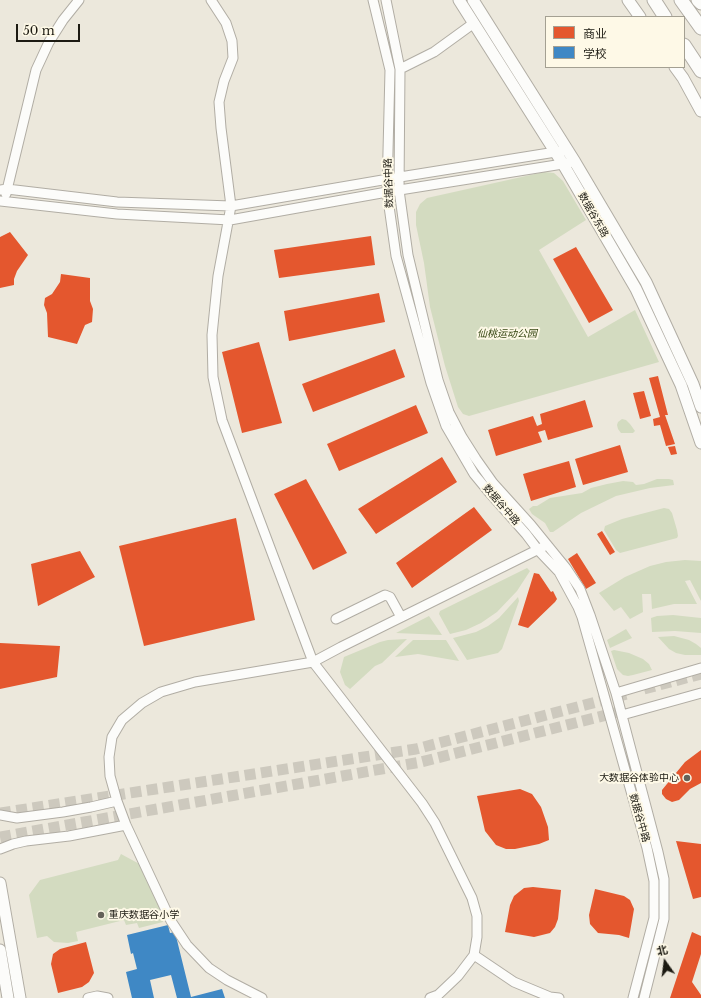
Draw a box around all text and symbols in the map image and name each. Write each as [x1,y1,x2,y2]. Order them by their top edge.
scale bar [18,16,82,42]
legend [545,16,685,68]
text: 50 m [23,23,55,38]
text: 商业 [583,26,607,41]
text: 学校 [583,46,607,61]
street label: 数据谷中路 [382,158,396,208]
street label: 数据谷东路 [575,190,611,240]
park label: 仙桃运动公园 [477,328,537,340]
street label: 数据谷中路 [480,482,522,528]
place label: 大数据谷体验中心 [599,772,679,784]
marker: 大数据谷体验中心 [682,773,692,783]
street label: 数据谷中路 [626,792,652,844]
place label: 重庆数据谷小学 [109,909,179,921]
marker: 重庆数据谷小学 [96,910,106,920]
north arrow [645,942,685,982]
text: 北 [655,942,669,958]

